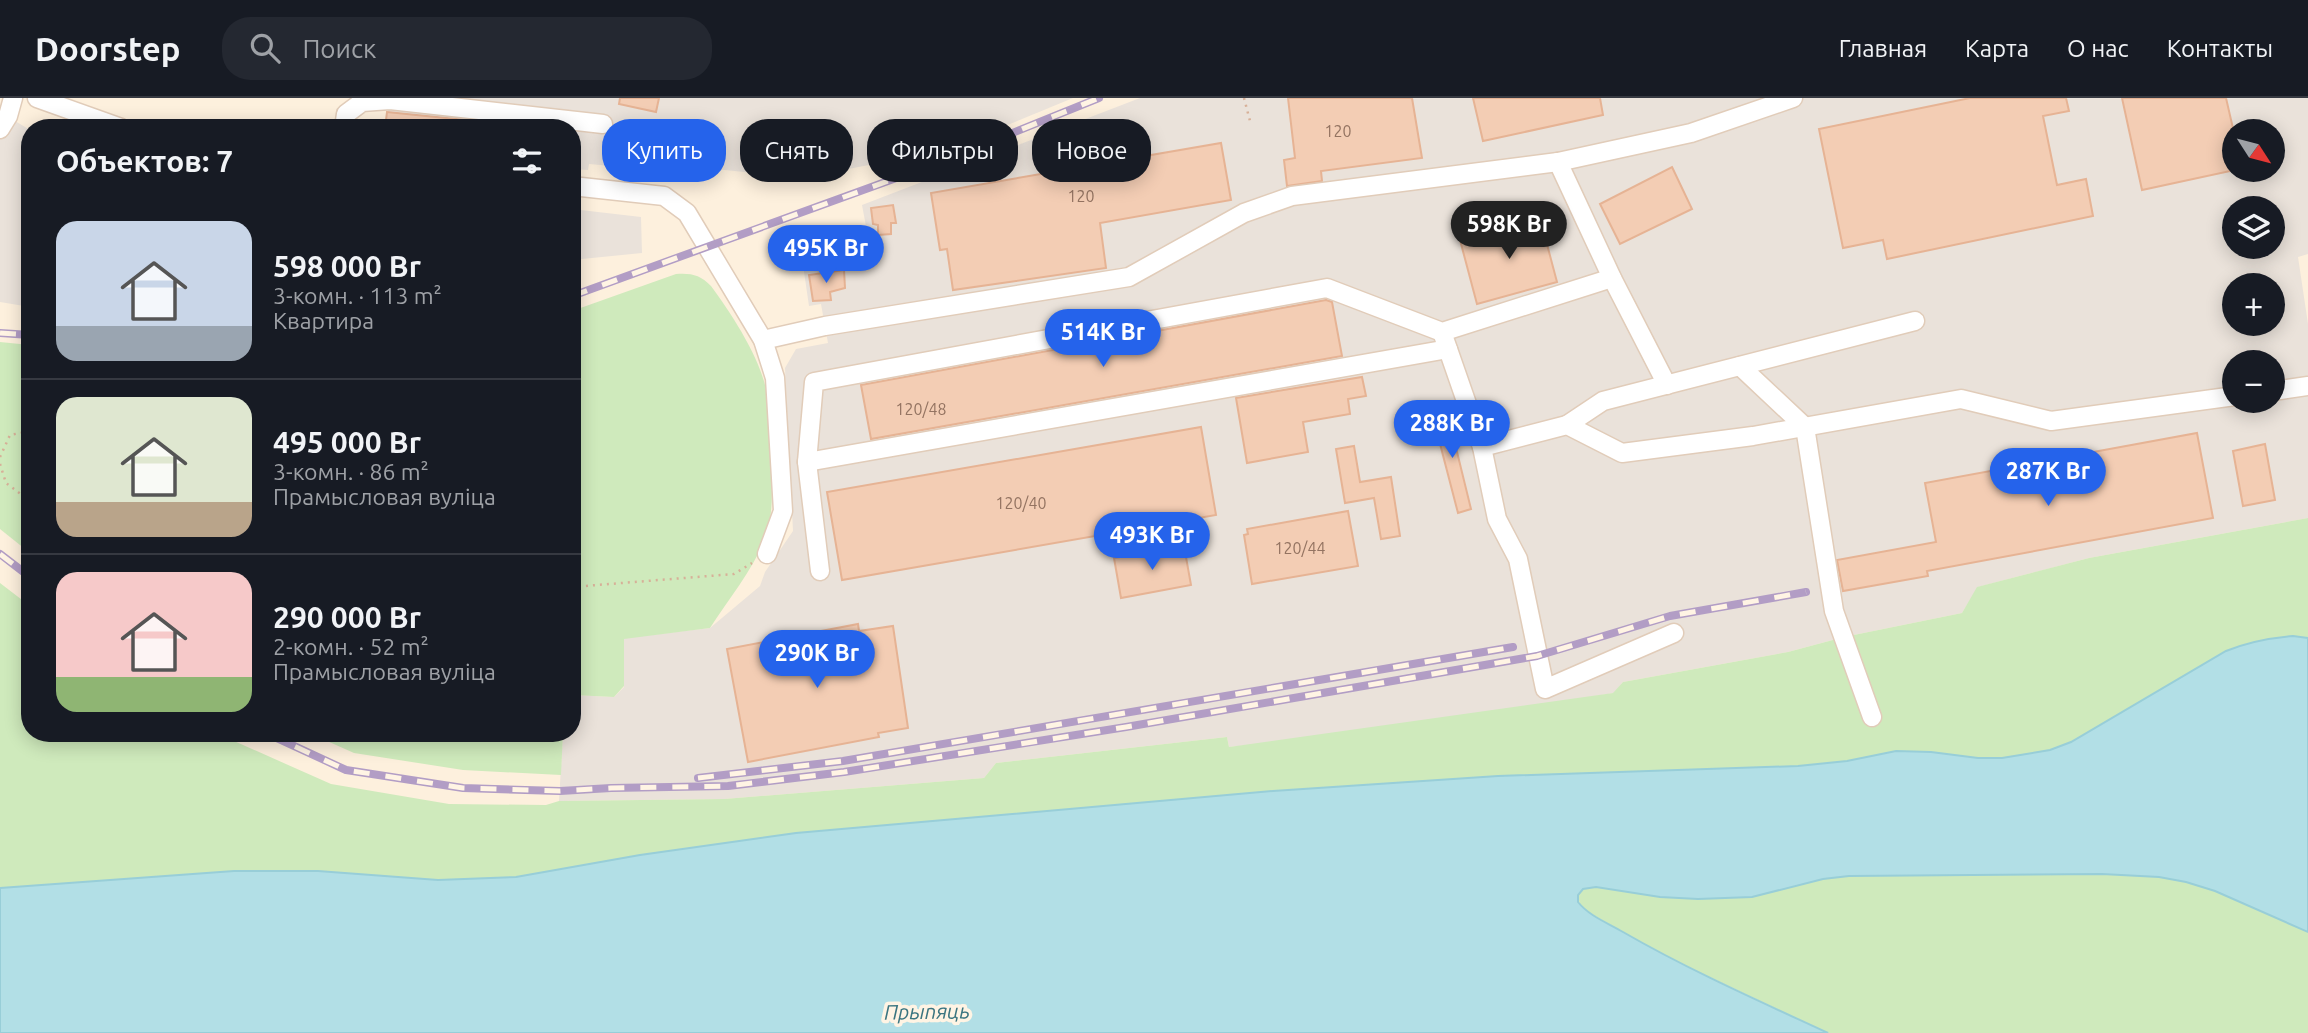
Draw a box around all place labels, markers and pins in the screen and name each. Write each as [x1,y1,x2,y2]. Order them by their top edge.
pin: 598K Br [1444,202,1574,261]
pin: 495K Br [761,226,891,285]
pin: 514K Br [1038,310,1168,369]
pin: 288K Br [1387,400,1517,460]
pin: 287K Br [1983,448,2113,508]
pin: 493K Br [1087,512,1217,572]
pin: 290K Br [752,630,882,690]

